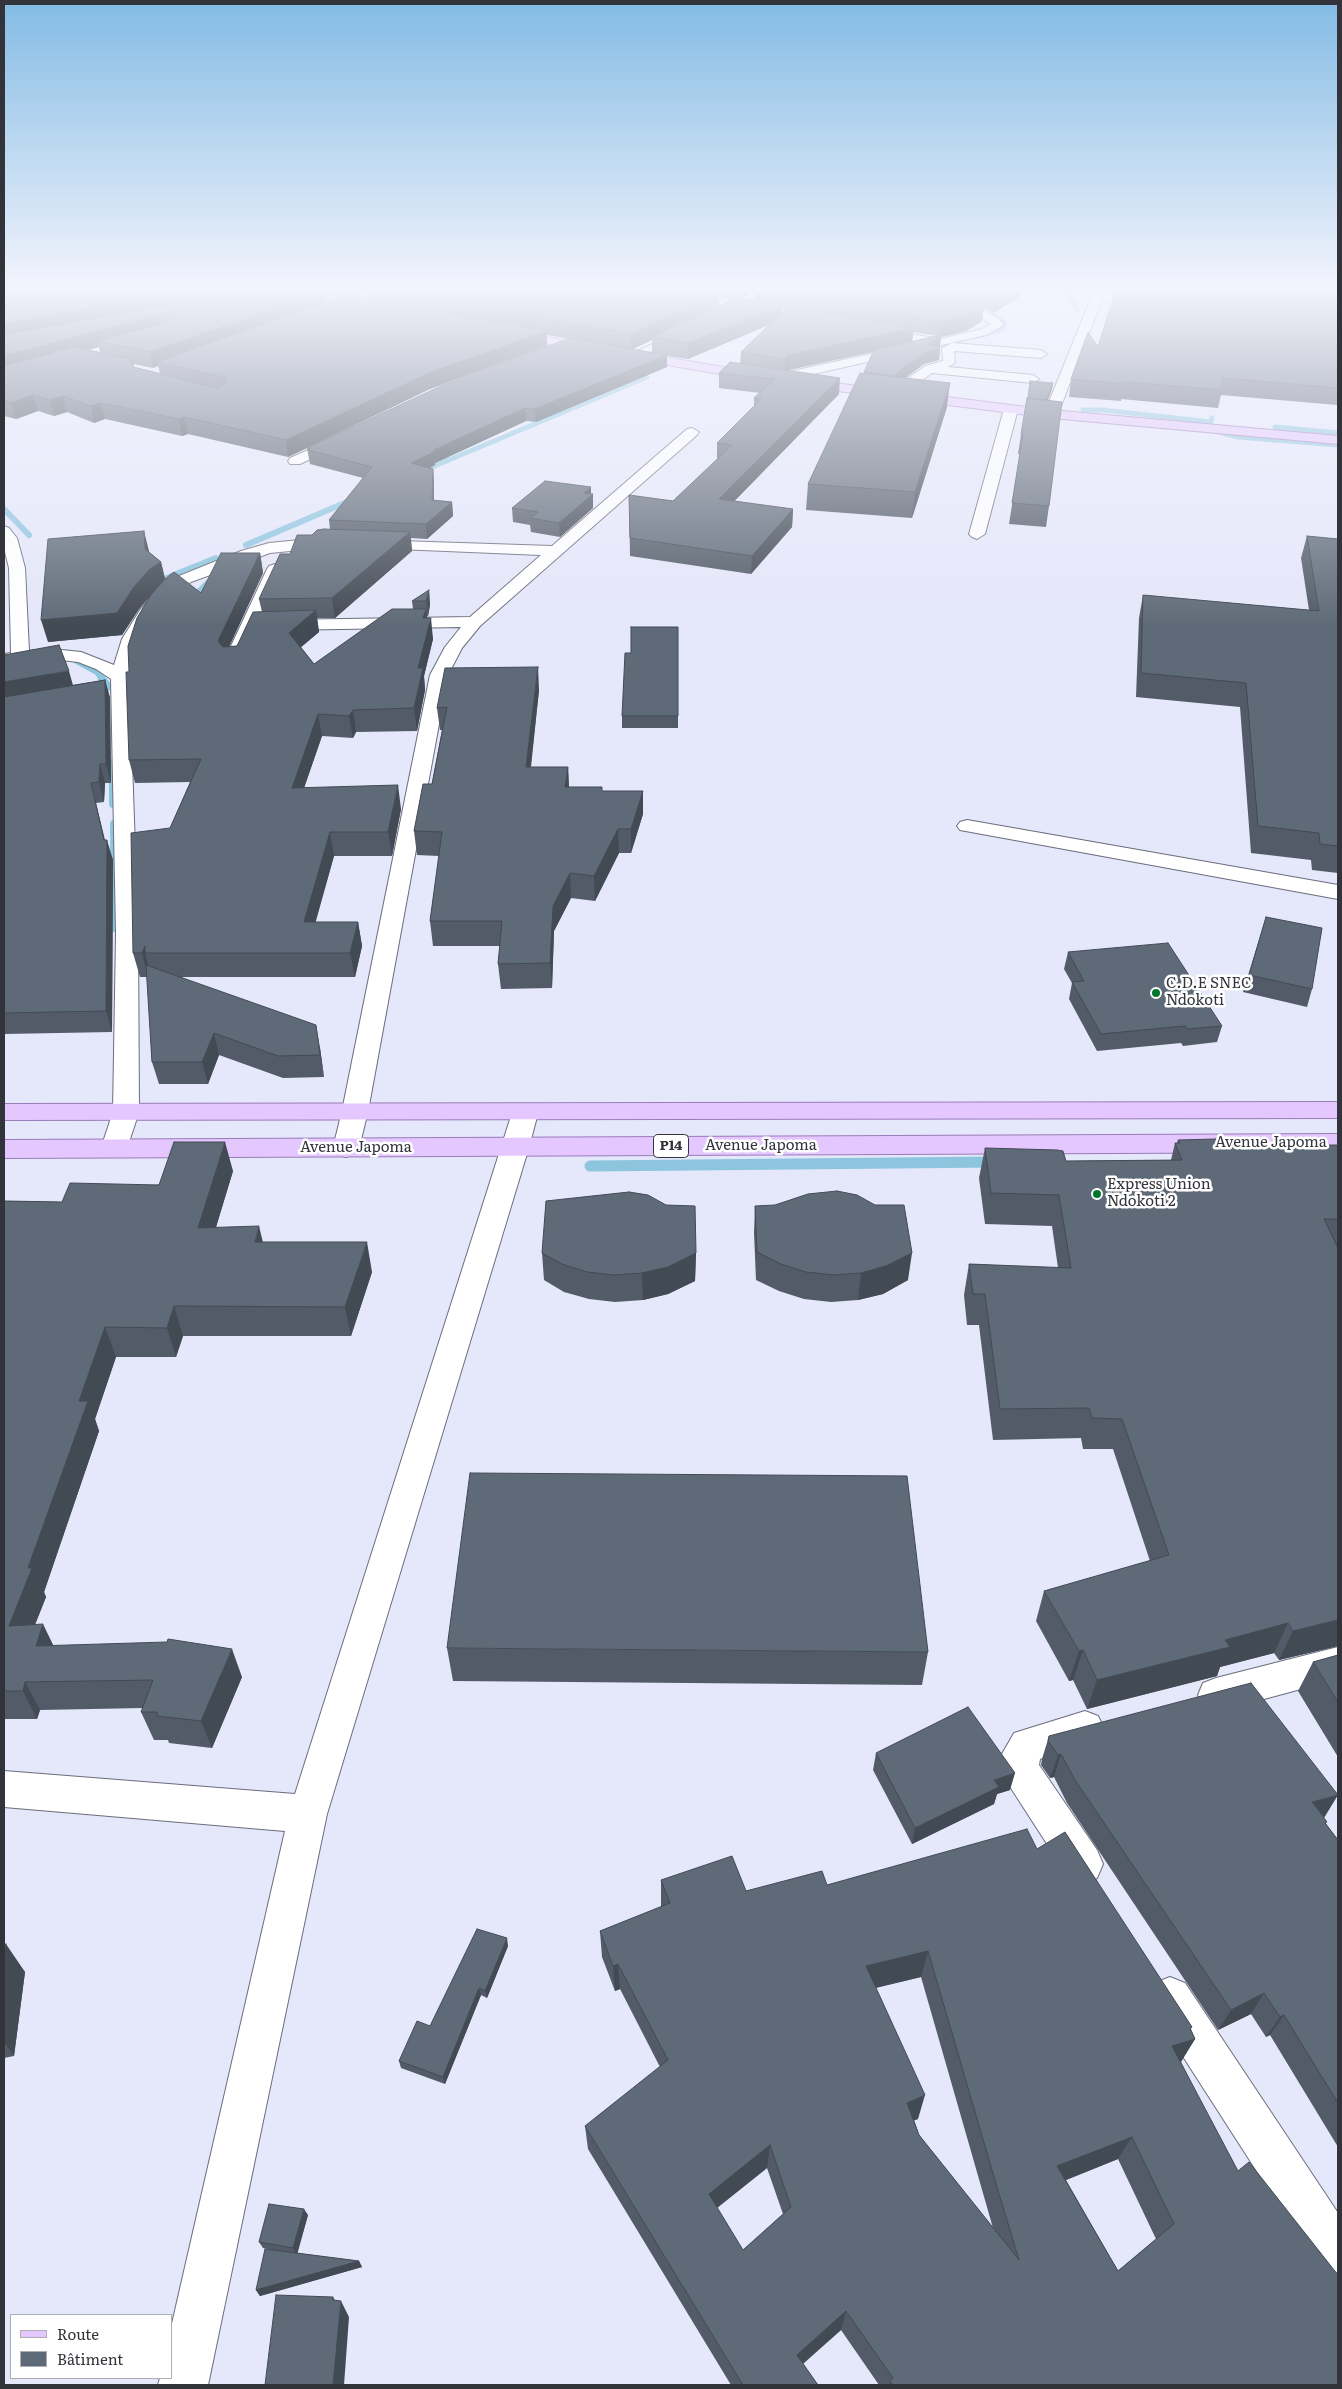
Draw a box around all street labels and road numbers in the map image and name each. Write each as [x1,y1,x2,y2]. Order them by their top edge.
road number: P14 [654,1134,688,1158]
street label: Avenue Japoma [1215,1134,1327,1152]
street label: Avenue Japoma [705,1137,817,1155]
street label: Avenue Japoma [300,1139,412,1157]

